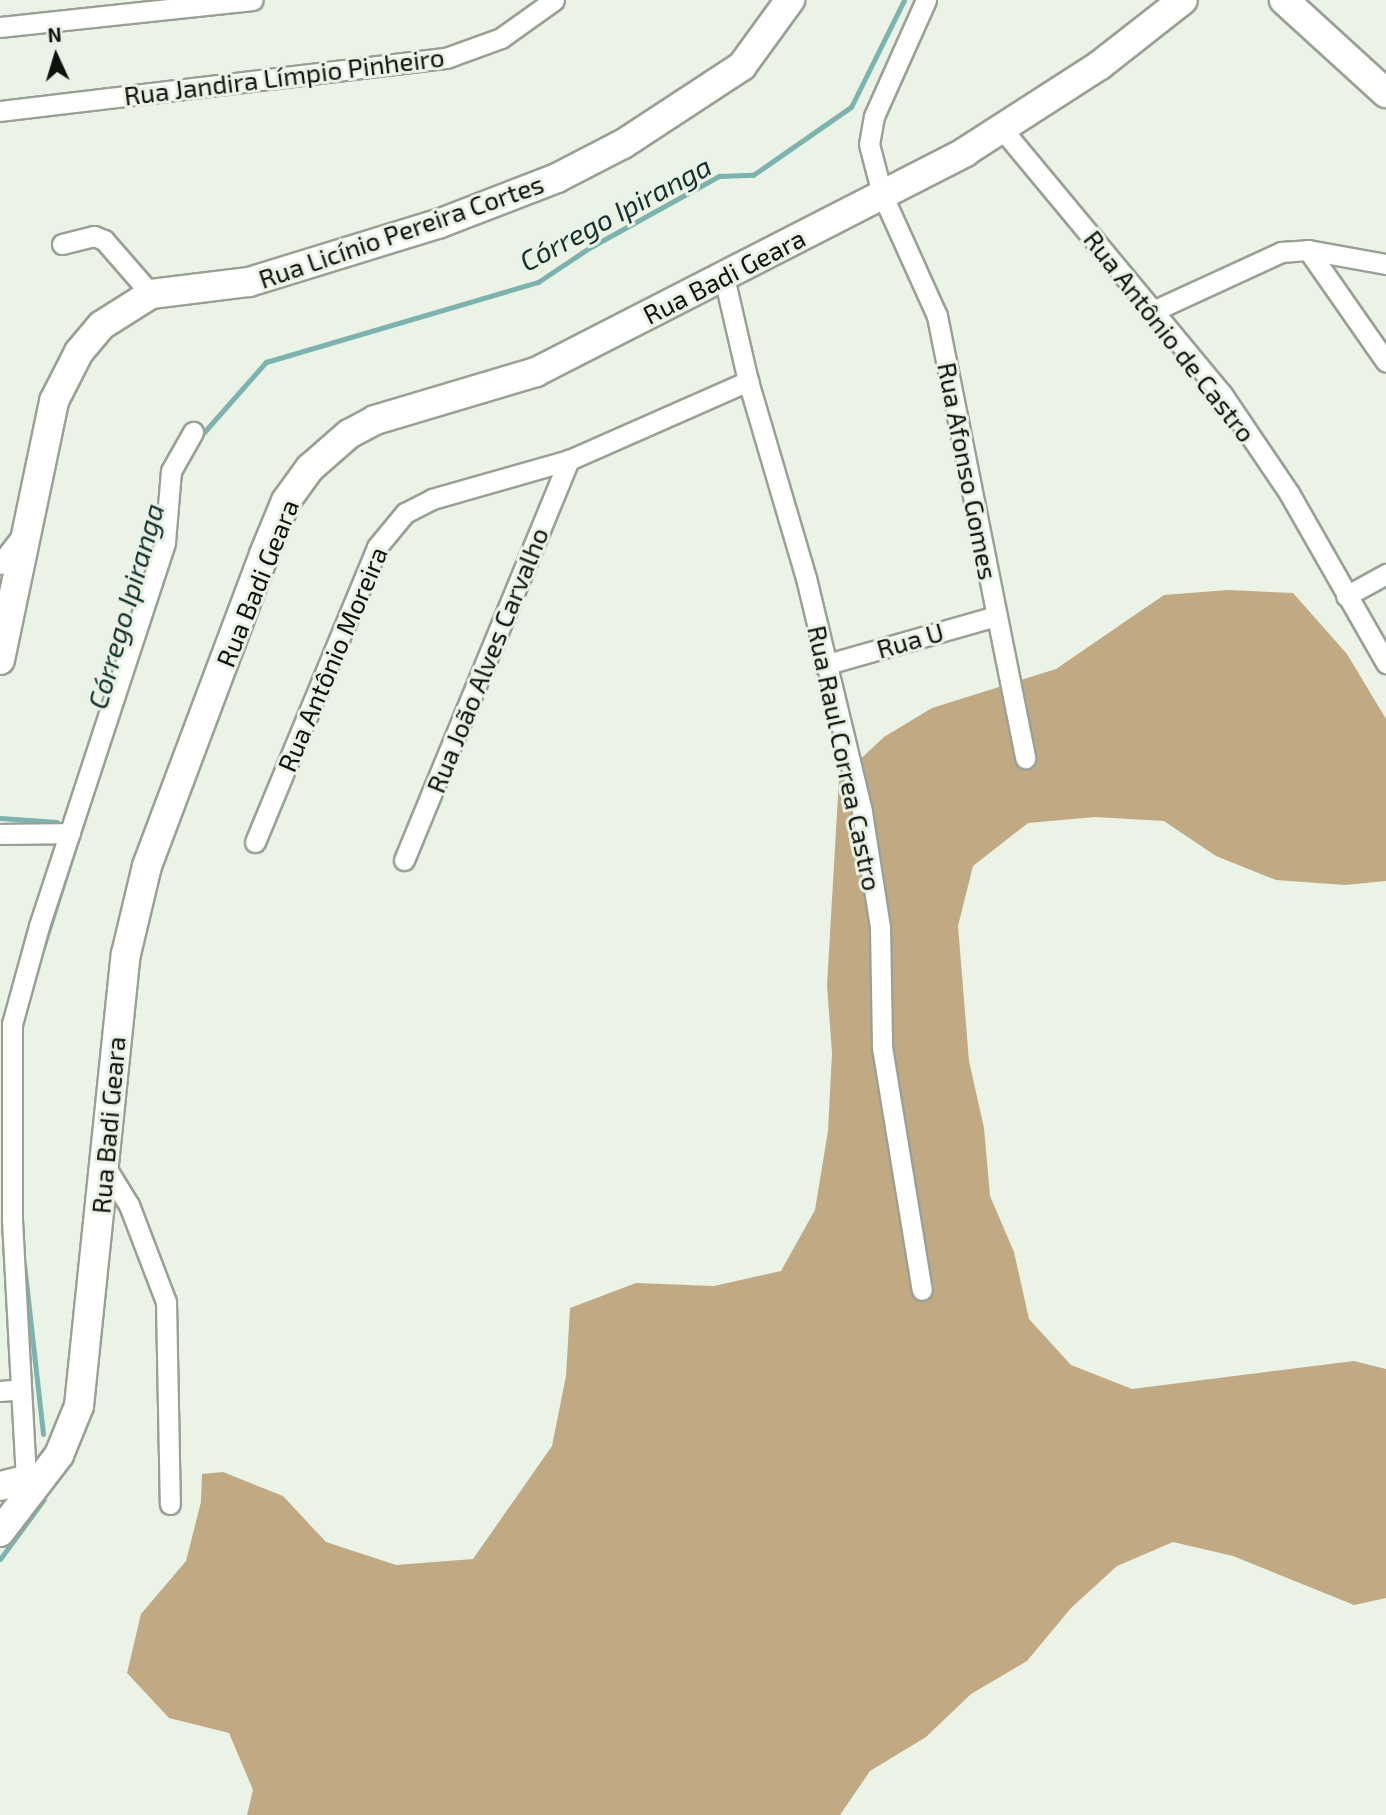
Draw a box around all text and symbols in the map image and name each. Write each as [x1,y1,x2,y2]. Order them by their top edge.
north arrow [21,21,91,91]
text: N [47,23,62,47]
street label: Rua Jandira Límpio Pinheiro [122,41,446,111]
water label: Córrego Ipiranga [513,148,717,278]
street label: Rua Licínio Pereira Cortes [254,168,548,294]
street label: Rua Badi Geara [638,222,810,330]
street label: Rua Antônio de Castro [1077,224,1263,448]
street label: Rua Afonso Gomes [932,359,1004,583]
street label: Rua Badi Geara [209,495,305,671]
water label: Córrego Ipiranga [80,499,170,713]
street label: Rua João Alves Carvalho [419,522,555,798]
street label: Rua Antônio Moreira [270,542,394,776]
street label: Rua U [873,616,947,664]
street label: Rua Raul Correa Castro [802,622,888,894]
street label: Rua Badi Geara [85,1035,131,1215]

